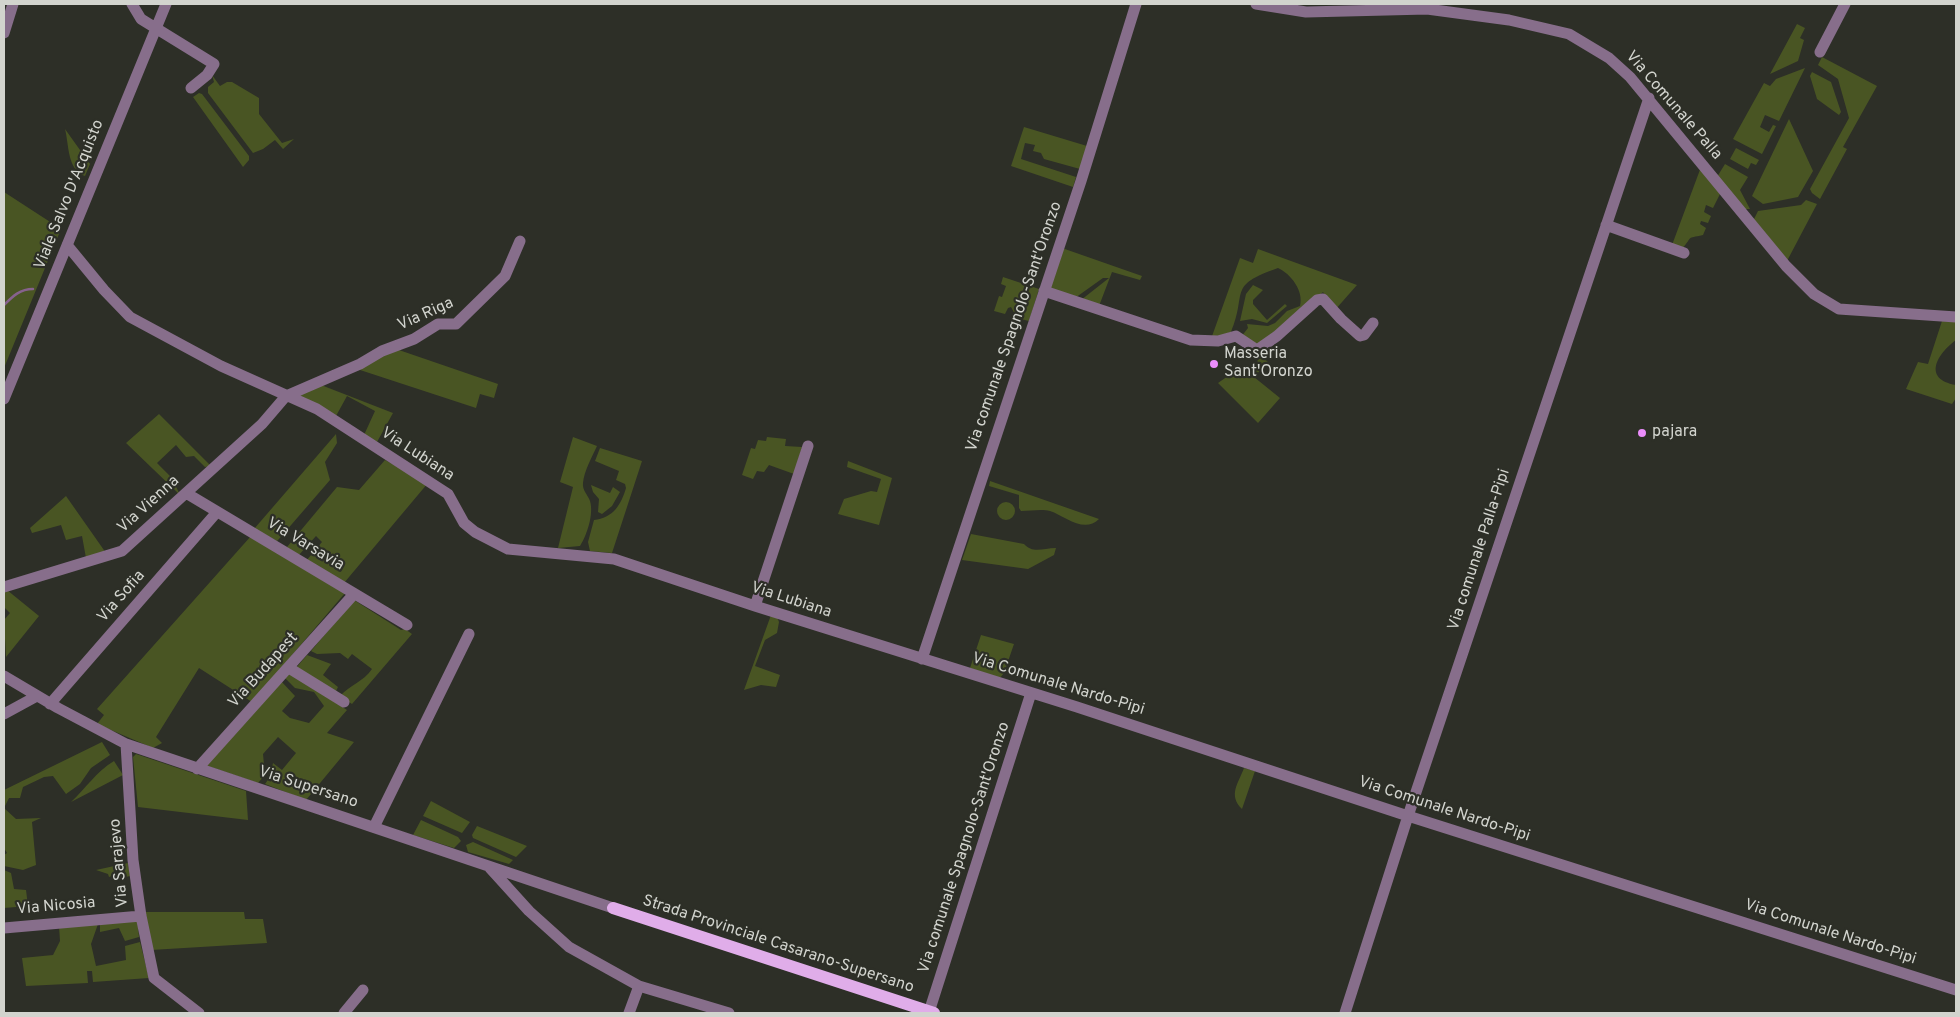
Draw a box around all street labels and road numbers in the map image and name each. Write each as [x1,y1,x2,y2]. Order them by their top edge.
street label: Via Comunale Palla [1621,48,1725,164]
street label: Viale Salvo D'Acquisto [31,117,109,273]
street label: Via comunale Spagnolo-Sant'Oronzo [963,199,1067,455]
street label: Via Riga [395,294,457,336]
street label: Via Lubiana [377,424,457,486]
street label: Via comunale Palla-Pipi [1445,467,1515,633]
street label: Via Vienna [114,472,184,538]
street label: Via Varsavia [263,514,347,576]
street label: Via Sofia [94,567,150,627]
street label: Via Lubiana [748,579,834,623]
street label: Via Budapest [225,629,303,713]
street label: Via Comunale Nardo-Pipi [969,650,1147,720]
street label: Via comunale Spagnolo-Sant'Oronzo [915,720,1015,976]
street label: Via Supersano [256,763,360,813]
street label: Via Comunale Nardo-Pipi [1356,773,1532,847]
street label: Via Sarajevo [107,818,133,908]
street label: Strada Provinciale Casarano-Supersano [640,892,916,998]
street label: Via Nicosia [16,894,96,920]
street label: Via Comunale Nardo-Pipi [1742,896,1918,970]

